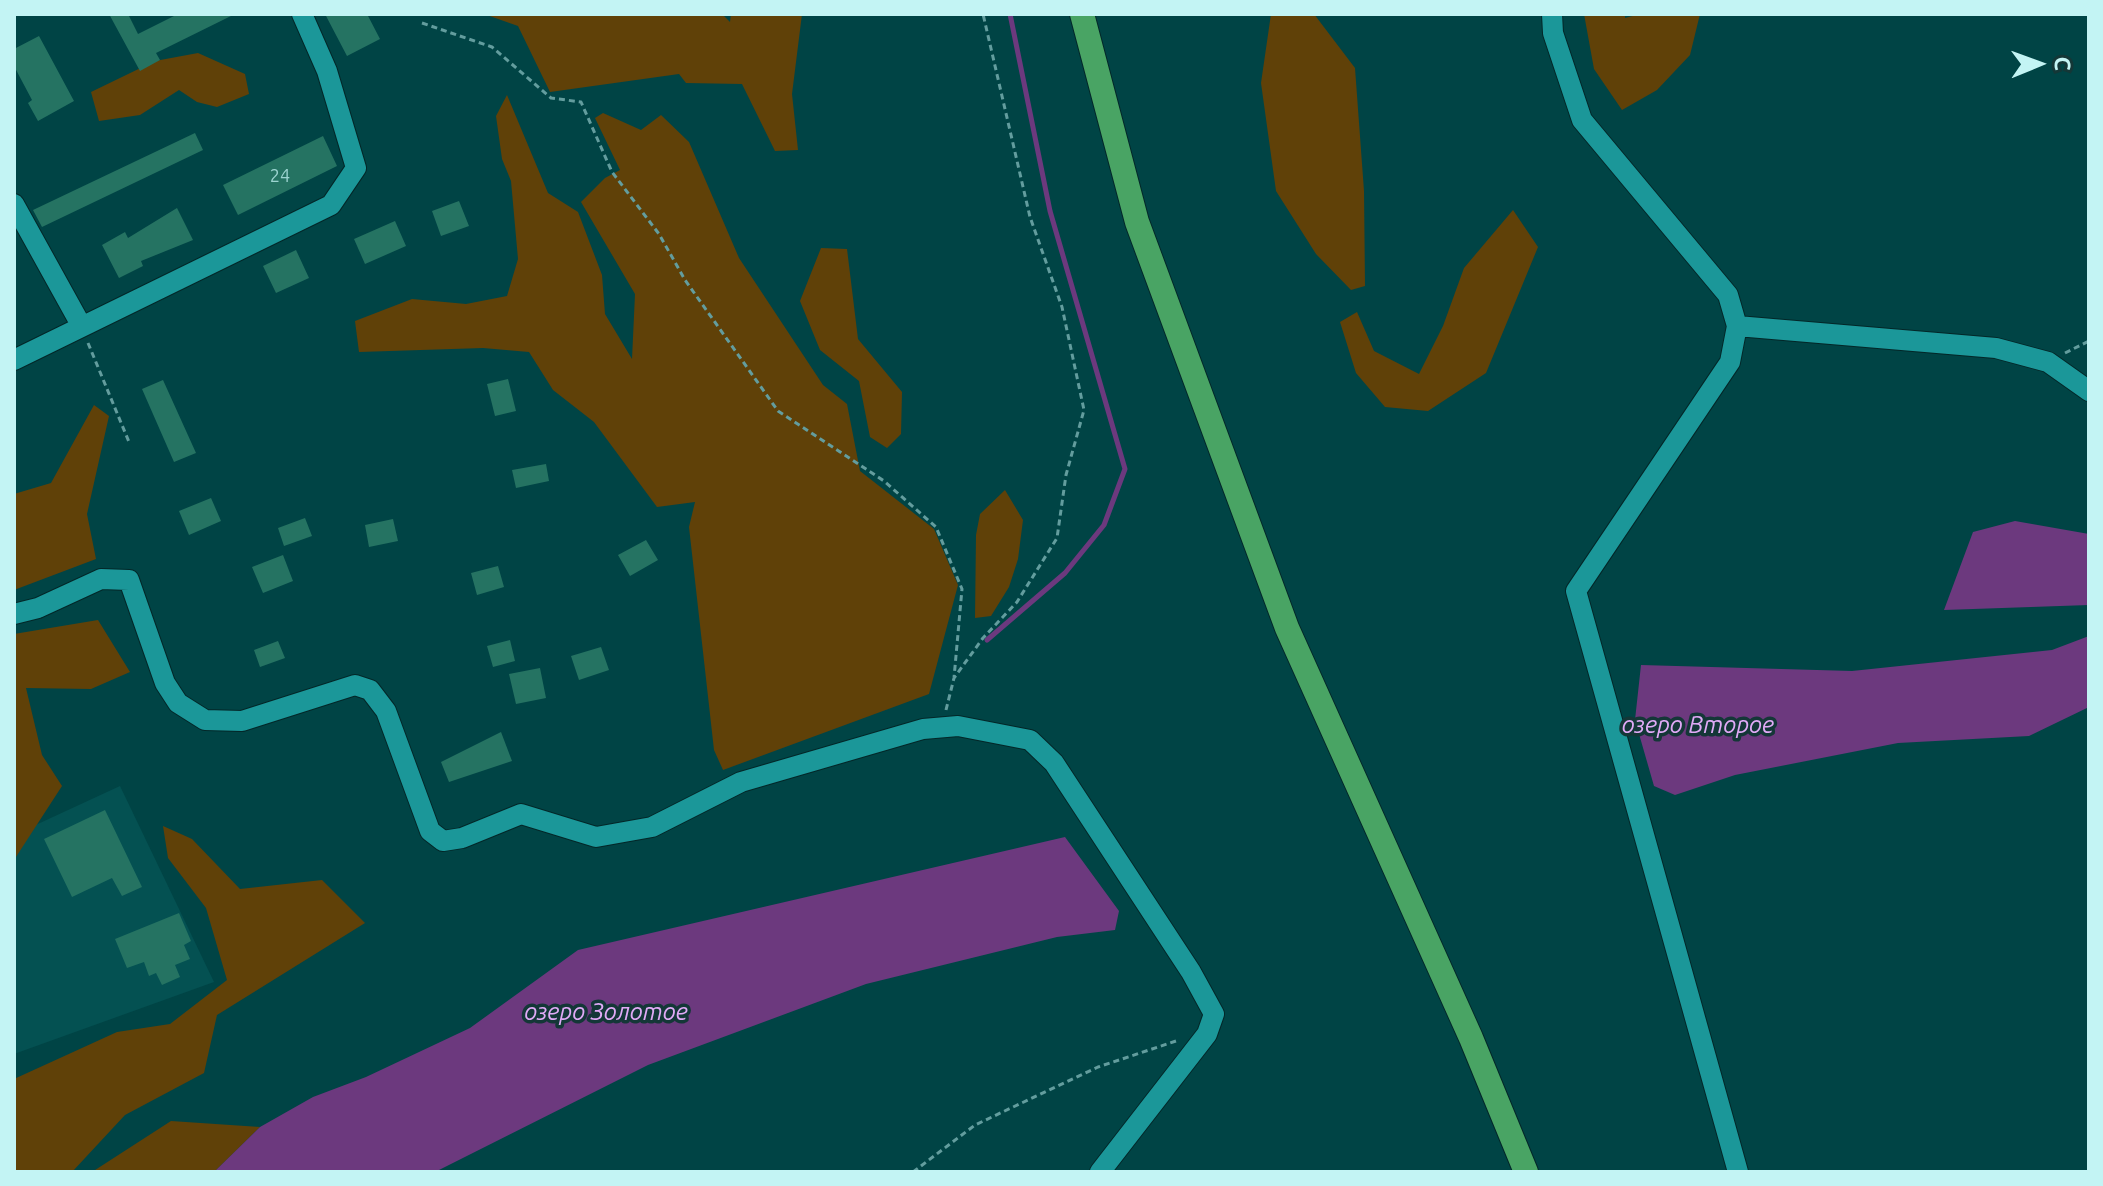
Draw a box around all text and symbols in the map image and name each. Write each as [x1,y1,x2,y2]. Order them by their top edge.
north arrow [1999,24,2079,104]
text: С [2051,56,2076,71]
house number: 24 [270,165,290,187]
water label: озеро Второе [1622,711,1774,739]
water label: озеро Золотое [524,998,688,1026]

